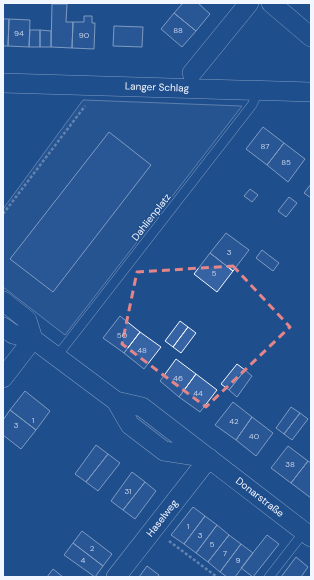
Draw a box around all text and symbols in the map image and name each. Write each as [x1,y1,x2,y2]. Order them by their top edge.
house number: 88 [173,25,183,35]
house number: 94 [14,28,24,38]
house number: 90 [79,30,90,40]
street label: Langer Schlag [125,79,190,95]
house number: 87 [261,141,269,151]
house number: 85 [281,157,291,167]
street label: Dahlienplatz [129,190,174,243]
house number: 3 [227,247,232,257]
house number: 5 [212,268,217,278]
house number: 50 [117,330,128,340]
house number: 48 [137,345,147,355]
house number: 46 [173,373,183,383]
house number: 44 [193,388,203,398]
house number: 1 [32,415,34,425]
house number: 42 [229,416,239,426]
house number: 3 [14,420,19,430]
house number: 40 [249,431,260,441]
house number: 38 [285,459,295,469]
street label: Donarstraße [233,474,287,520]
house number: 31 [124,486,132,496]
street label: Haselweg [143,496,181,539]
house number: 1 [187,521,189,531]
house number: 3 [198,530,203,540]
house number: 5 [210,539,215,549]
house number: 2 [90,543,95,553]
house number: 7 [223,548,227,558]
house number: 4 [81,555,86,565]
house number: 9 [235,555,241,565]

